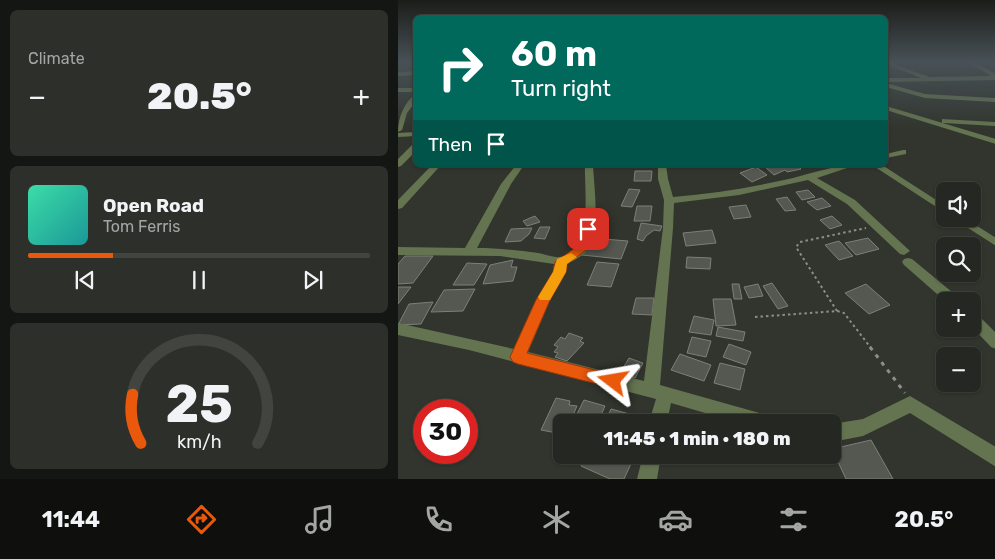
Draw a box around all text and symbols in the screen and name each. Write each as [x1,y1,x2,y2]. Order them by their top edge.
text: 60 m [511,33,597,75]
icon: right [428,35,493,100]
text: Climate [28,49,85,68]
text: 20.5° [147,73,252,119]
text: Turn right [511,75,611,102]
text: − [28,80,46,113]
text: + [353,80,370,113]
icon: arrive [482,130,510,158]
text: Then [428,133,472,156]
map controls [936,182,981,392]
button: sound [936,182,981,227]
text: Open Road [103,194,204,217]
pin [567,208,609,250]
icon: arrive [574,215,602,243]
text: Tom Ferris [103,217,180,236]
button: search [936,237,981,282]
icon: previous [71,266,99,294]
icon: pause [185,266,213,294]
icon: next [299,266,327,294]
button: + [936,292,981,337]
button: − [936,347,981,392]
position arrow [586,354,638,406]
text: 25 [165,373,233,435]
speed limit sign: 30 [413,399,478,464]
text: 11:45 · 1 min · 180 m [603,427,791,450]
text: km/h [177,431,221,452]
icon: directions [184,502,219,537]
icon: music [302,502,337,537]
icon: phone [421,502,456,537]
icon: climate [539,502,574,537]
icon: car [658,502,693,537]
icon: filters [776,502,811,537]
text: 11:44 [42,506,100,533]
text: 20.5° [895,506,953,533]

